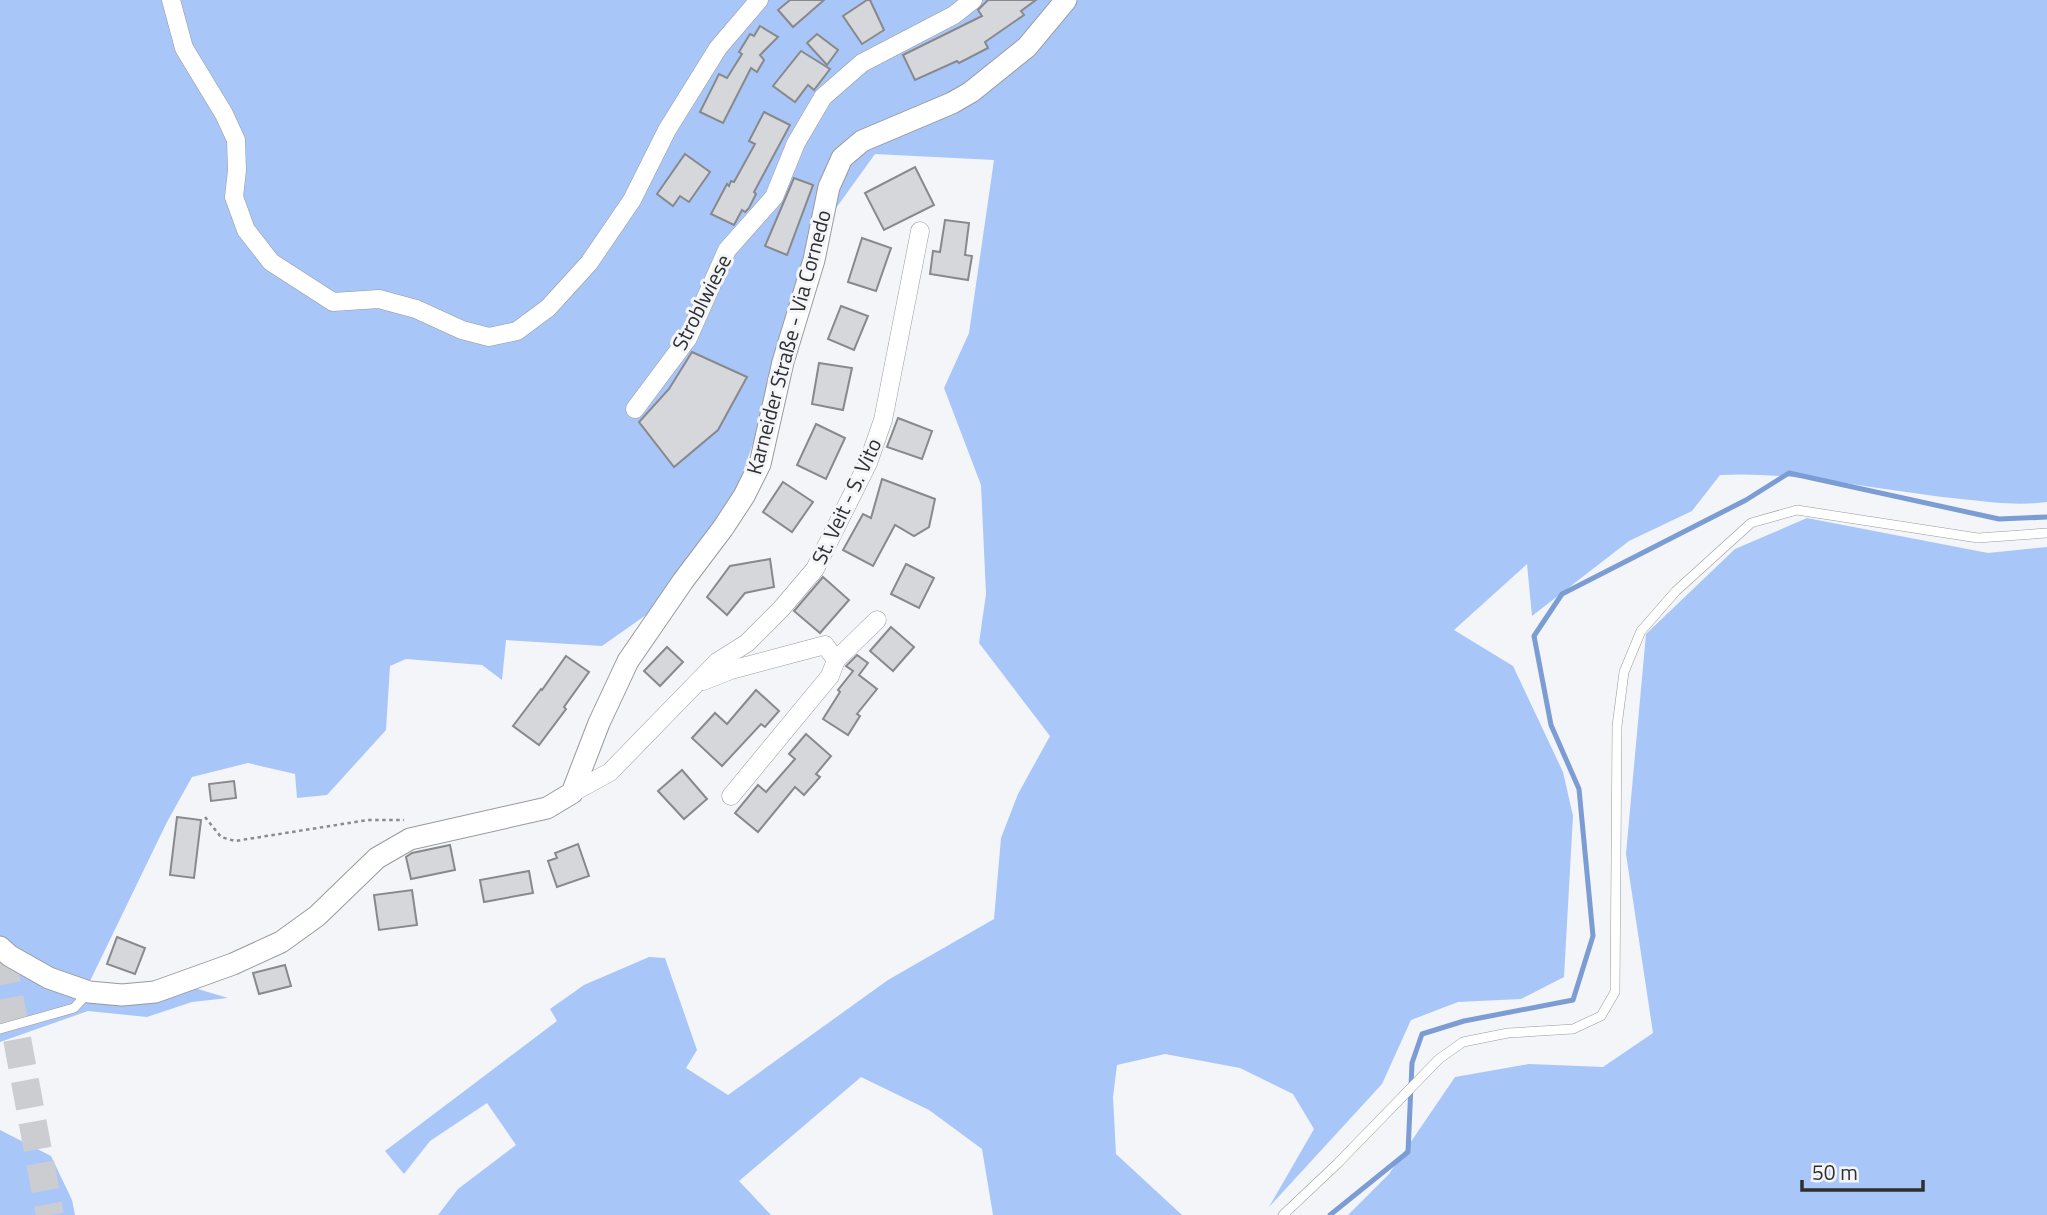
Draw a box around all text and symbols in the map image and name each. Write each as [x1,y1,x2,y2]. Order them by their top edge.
street label: Karneider Straße - Via Cornedo [737,206,839,478]
street label: Stroblwiese [663,248,739,356]
street label: St. Veit - S. Vito [803,433,889,569]
scale bar [1802,1148,1923,1192]
text: 50 m [1812,1156,1858,1188]

